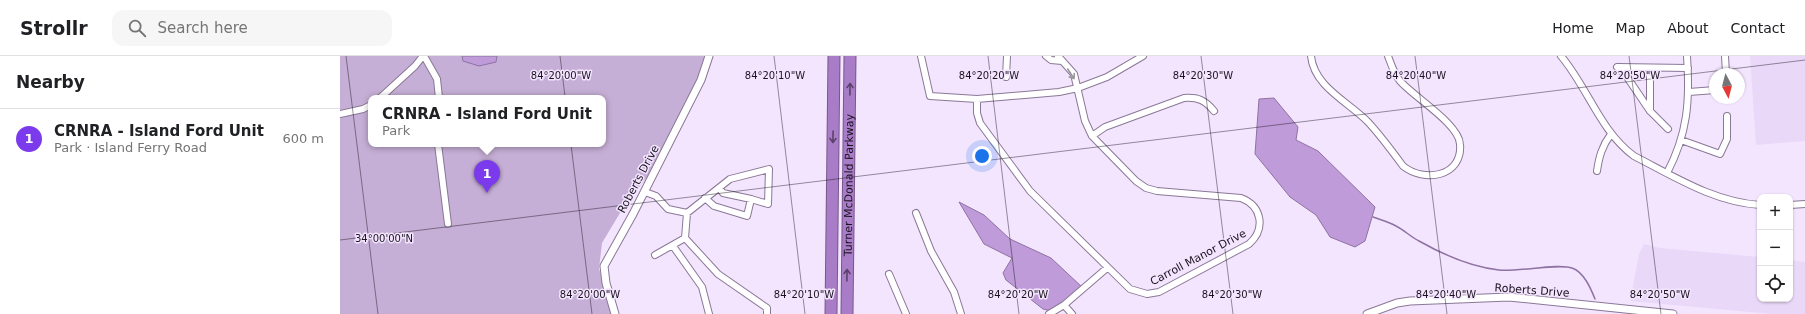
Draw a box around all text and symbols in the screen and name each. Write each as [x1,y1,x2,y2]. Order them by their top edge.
search box [112,10,392,46]
text: Strollr [20,17,88,39]
icon: search [126,17,148,39]
text: Search here [158,19,248,37]
text: Home [1552,20,1594,36]
text: Map [1616,20,1645,36]
text: About [1667,20,1709,36]
text: Contact [1731,20,1785,36]
one-way arrow [1067,68,1076,79]
north arrow [1709,68,1745,104]
text: 84°20'00"W [531,70,591,81]
text: 84°20'10"W [745,70,805,81]
text: 84°20'20"W [959,70,1019,81]
text: 84°20'30"W [1173,70,1233,81]
text: 84°20'40"W [1386,70,1446,81]
text: 84°20'50"W [1600,70,1660,81]
text: Nearby [16,72,85,92]
one-way arrow [846,83,854,96]
popup [368,95,606,147]
text: CRNRA - Island Ford Unit [382,105,592,123]
street label: Turner McDonald Parkway [842,113,856,257]
text: CRNRA - Island Ford Unit [54,122,264,140]
text: Park [382,123,410,138]
one-way arrow [829,130,837,143]
text: 1 [24,131,34,146]
text: 600 m [282,131,324,146]
text: Park · Island Ferry Road [54,140,207,155]
street label: Roberts Drive [615,143,662,215]
your location [972,146,992,166]
pin: 1 [474,160,500,193]
map controls [1757,194,1793,302]
button: + [1757,194,1793,230]
street label: Carroll Manor Drive [1148,227,1249,288]
button: − [1757,230,1793,266]
text: 34°00'00"N [355,233,413,244]
button: locate [1757,266,1793,302]
one-way arrow [843,269,851,282]
street label: Roberts Drive [1494,281,1570,300]
text: 84°20'00"W [560,289,620,300]
text: 84°20'10"W [774,289,834,300]
text: 84°20'20"W [988,289,1048,300]
text: 84°20'30"W [1202,289,1262,300]
text: 84°20'40"W [1416,289,1476,300]
text: 84°20'50"W [1630,289,1690,300]

